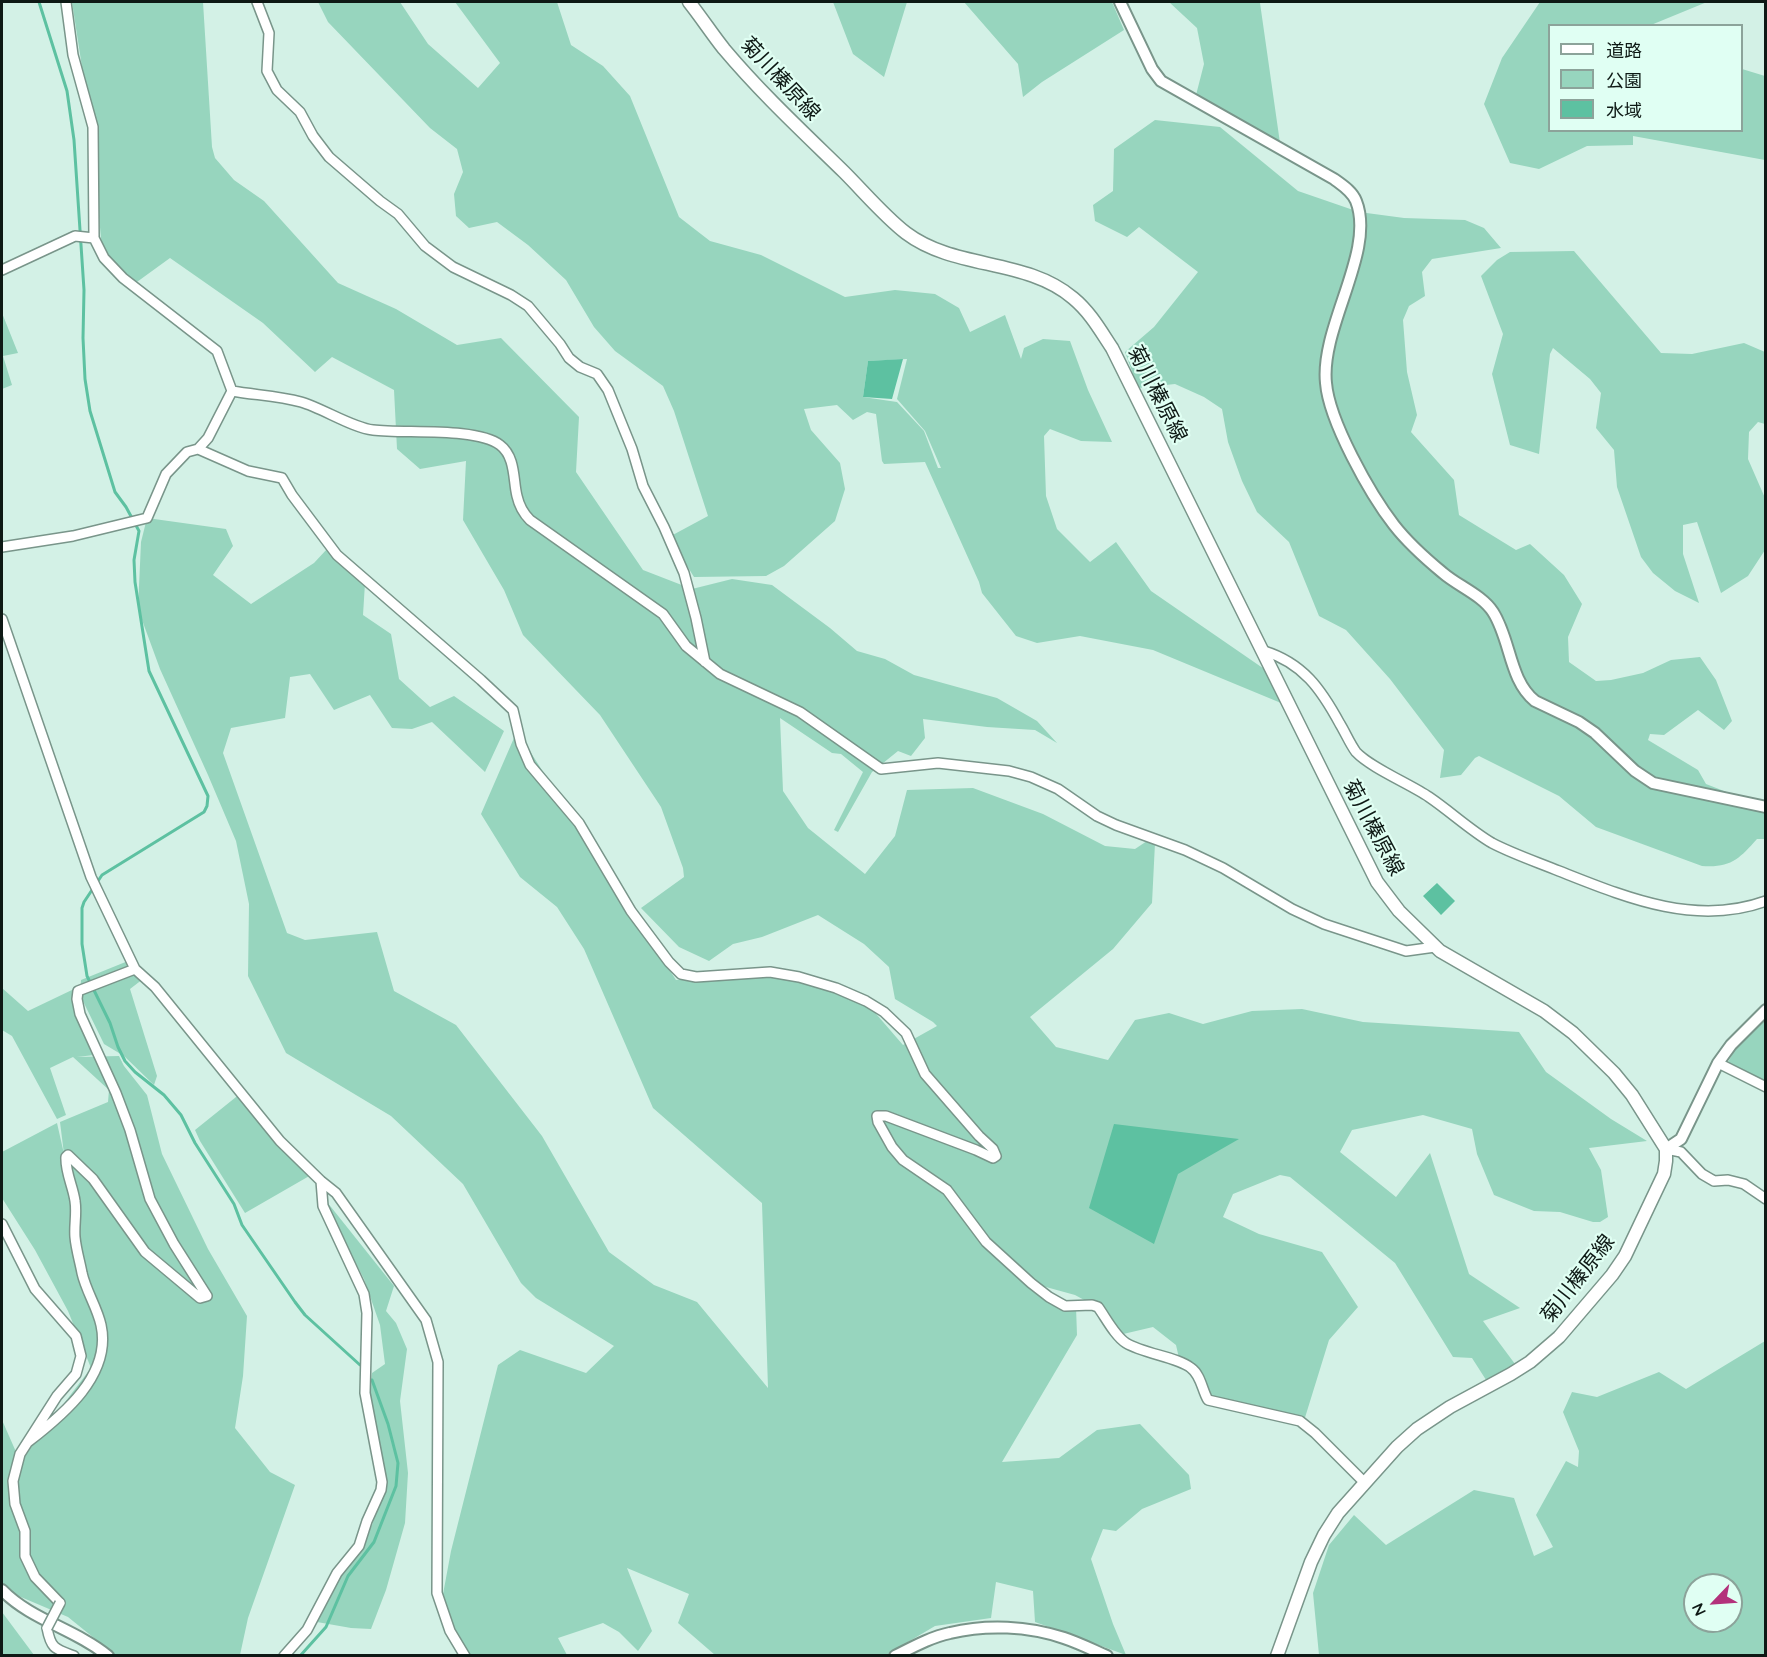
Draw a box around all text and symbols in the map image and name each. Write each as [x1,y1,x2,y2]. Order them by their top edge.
legend [1548,24,1743,132]
street label: 菊川榛原線 [735,32,825,126]
text: 道路 [1606,39,1642,62]
text: 公園 [1606,69,1642,92]
text: 水域 [1606,99,1642,122]
street label: 菊川榛原線 [1122,342,1192,446]
street label: 菊川榛原線 [1337,776,1409,880]
street label: 菊川榛原線 [1536,1230,1620,1328]
north arrow [1683,1573,1743,1633]
text: N [1687,1600,1710,1619]

